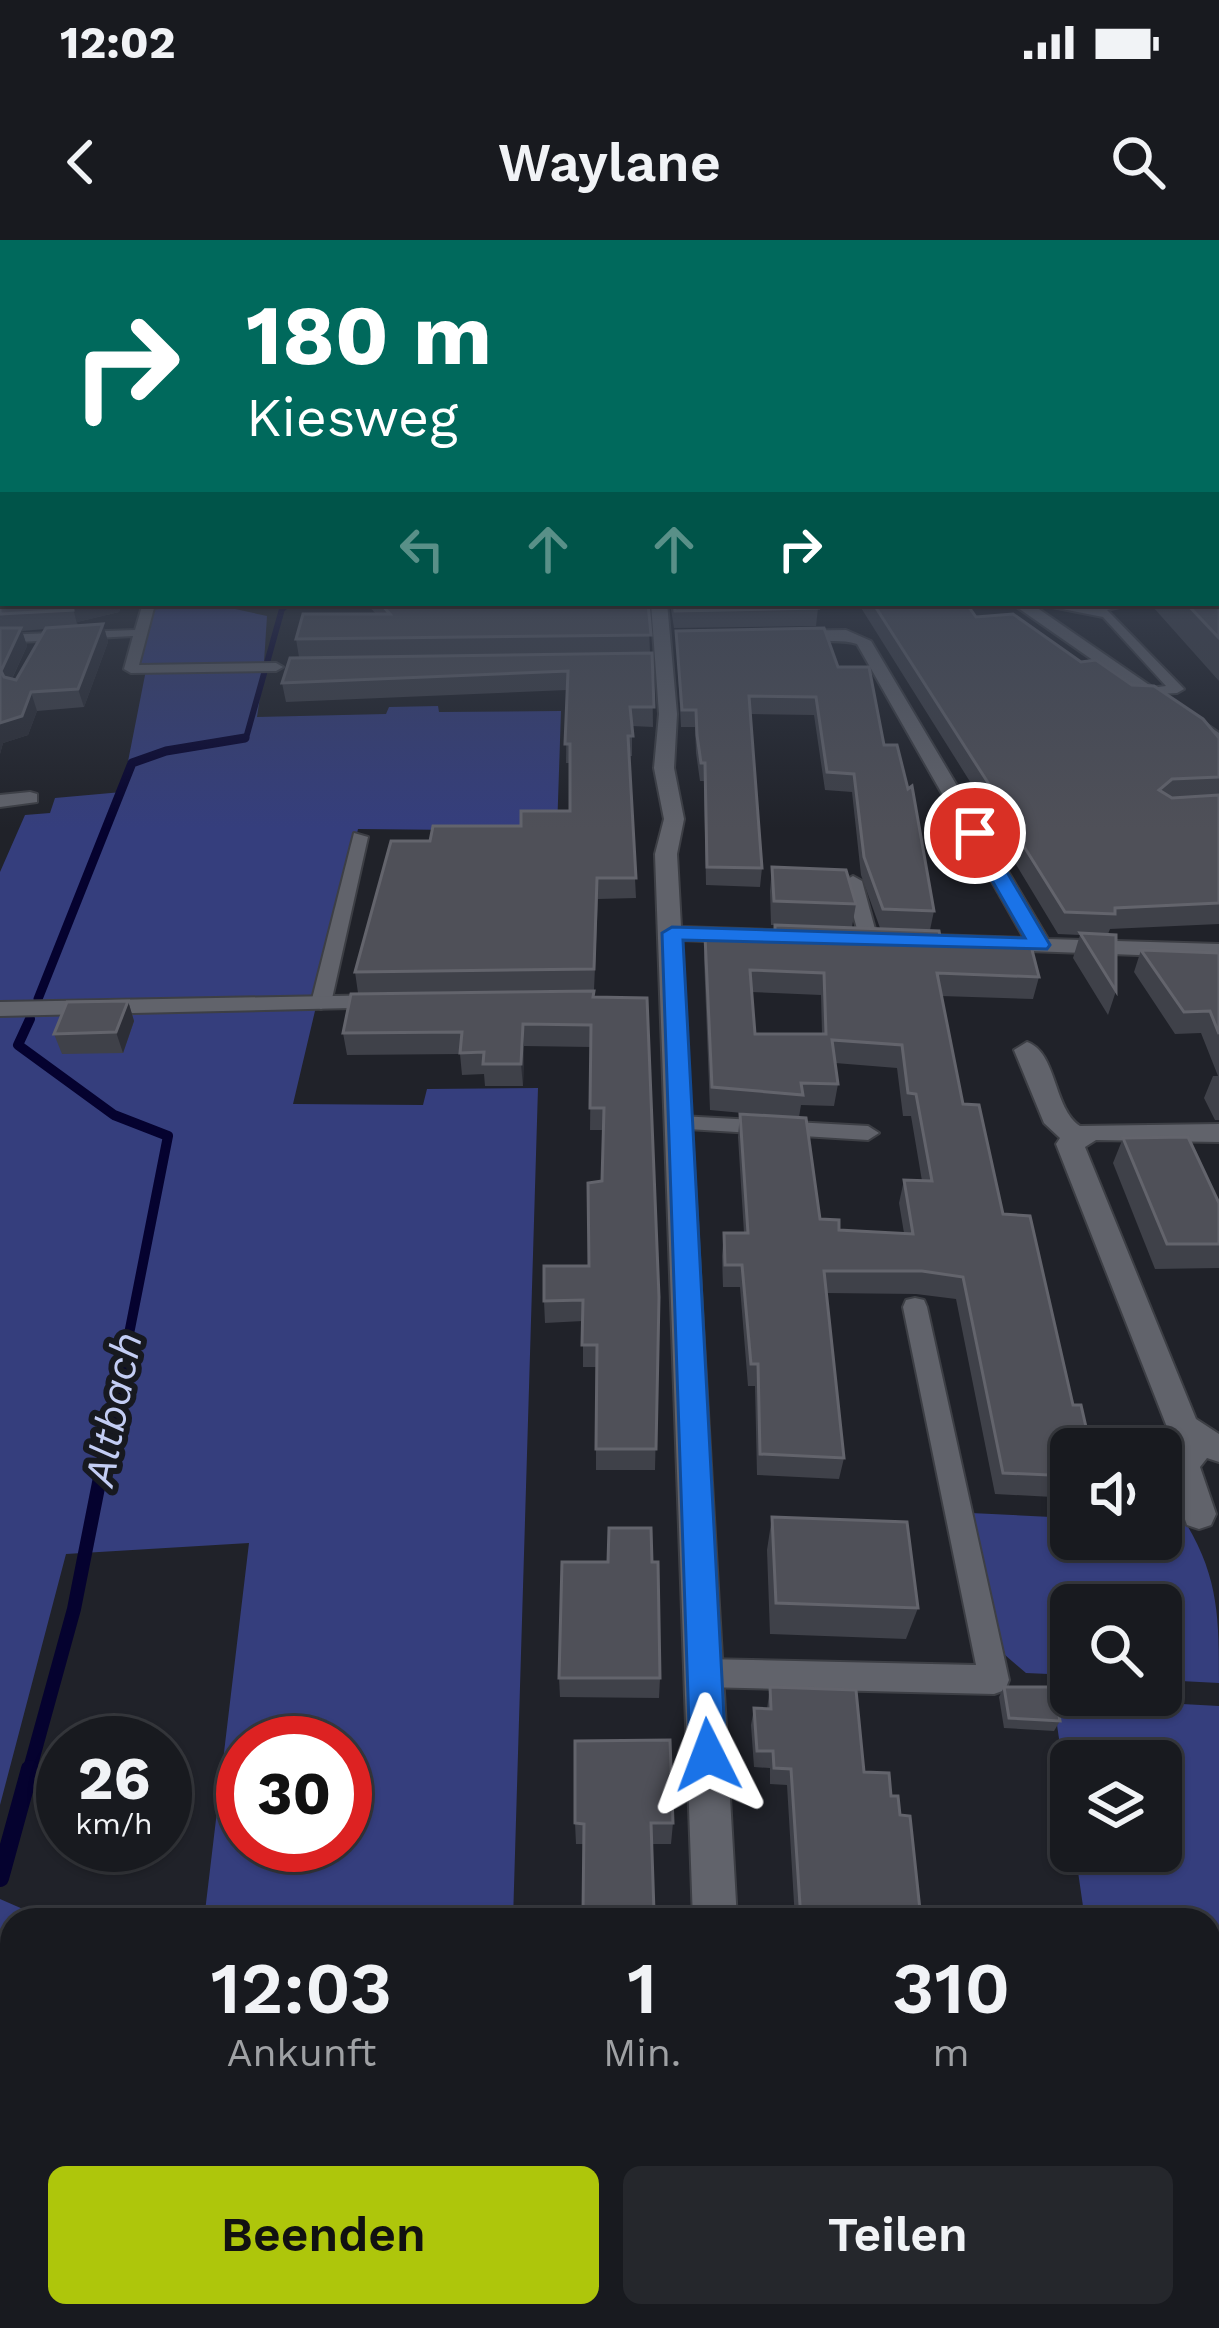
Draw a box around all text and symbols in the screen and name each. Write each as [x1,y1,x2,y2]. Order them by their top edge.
text: 12:02 [60,16,176,69]
icon: back [48,129,114,195]
icon: search [1105,129,1171,195]
text: Waylane [498,131,721,194]
text: 180 m [246,286,492,384]
icon: right [48,288,204,444]
text: Kiesweg [246,386,458,449]
icon: left [389,516,455,582]
icon: ahead [515,516,581,582]
icon: ahead [641,516,707,582]
icon: right [767,516,833,582]
pin [924,782,1026,884]
icon: arrive [942,800,1008,866]
water label: Altbach [74,1328,152,1492]
map controls [1050,1428,1182,1872]
button: sound [1050,1428,1182,1560]
button: search [1050,1584,1182,1716]
position arrow [645,1692,771,1818]
speed limit sign: 30 [216,1716,372,1872]
button: layers [1050,1740,1182,1872]
text: 26 [78,1743,150,1814]
text: km/h [75,1806,153,1841]
text: 12:03 [211,1946,392,2030]
text: 1 [627,1946,657,2030]
text: 310 [892,1946,1010,2030]
text: Ankunft [227,2030,376,2075]
text: Min. [603,2030,681,2075]
text: m [933,2030,970,2075]
button: Beenden [48,2166,599,2304]
button: Teilen [623,2166,1173,2304]

